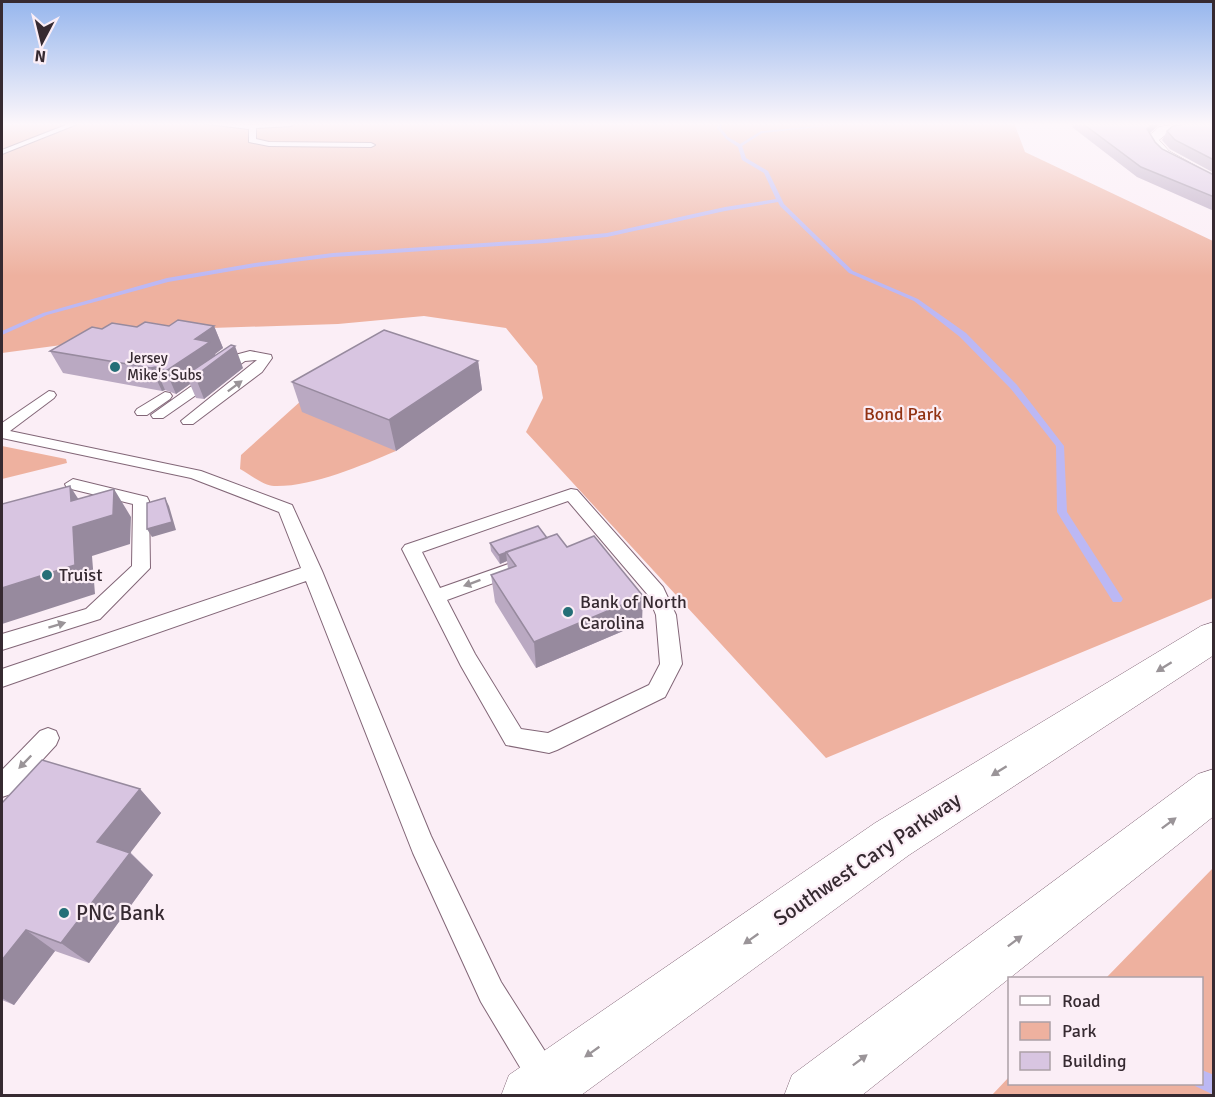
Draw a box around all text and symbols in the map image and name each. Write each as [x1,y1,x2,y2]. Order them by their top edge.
north arrow [12,12,72,72]
text: N [34,45,47,66]
place label: Jersey Mike's Subs [127,349,202,384]
marker: Jersey Mike's Subs [108,360,122,374]
one-way arrow [227,380,242,392]
park label: Bond Park [864,403,942,425]
place label: Truist [59,564,102,586]
marker: Truist [40,568,54,582]
one-way arrow [463,579,481,589]
place label: Bank of North Carolina [580,591,687,634]
marker: Bank of North Carolina [561,605,575,619]
one-way arrow [48,620,66,629]
one-way arrow [1156,662,1172,673]
one-way arrow [18,754,32,769]
one-way arrow [991,766,1007,777]
street label: Southwest Cary Parkway [768,786,966,931]
one-way arrow [1162,817,1177,829]
place label: PNC Bank [76,900,165,926]
marker: PNC Bank [57,906,71,920]
one-way arrow [743,933,759,945]
one-way arrow [1007,936,1022,948]
legend [1008,977,1203,1085]
text: Road [1062,990,1101,1012]
text: Park [1062,1020,1097,1042]
one-way arrow [584,1046,600,1058]
text: Building [1062,1050,1126,1072]
one-way arrow [851,1054,867,1066]

